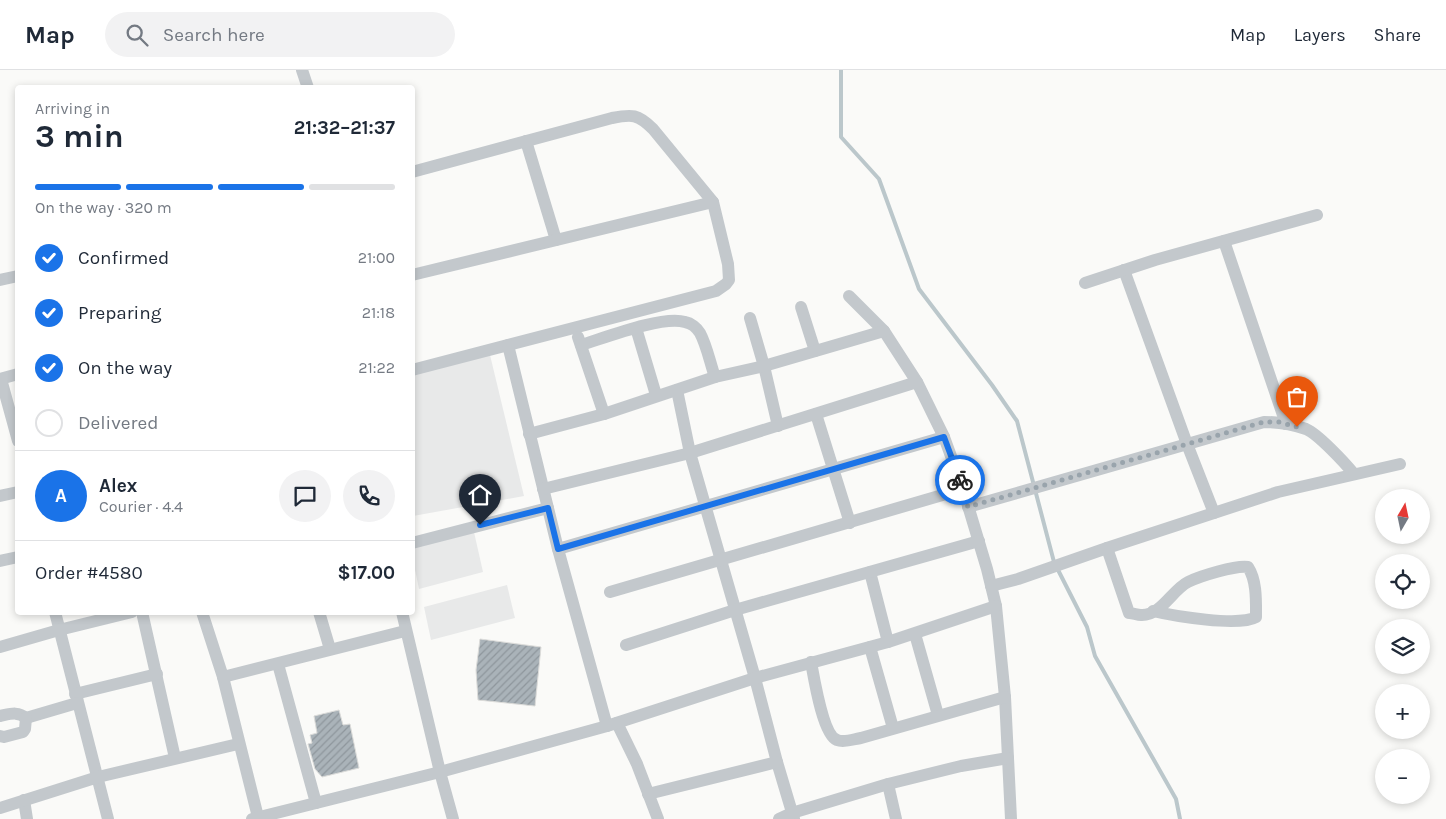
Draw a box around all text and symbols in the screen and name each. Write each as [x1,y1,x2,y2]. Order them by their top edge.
search box [105,12,455,57]
text: Map [25,21,75,49]
icon: search [123,21,151,49]
text: Search here [163,24,265,46]
text: Map [1230,24,1266,46]
text: Layers [1294,24,1346,46]
text: Share [1374,24,1421,46]
text: Arriving in [35,99,110,118]
text: 21:32–21:37 [294,117,395,139]
text: 3 min [35,118,124,155]
text: On the way · 320 m [35,198,172,217]
icon: check [35,244,63,272]
text: Confirmed [78,247,169,269]
text: 21:00 [358,248,395,267]
icon: check [35,299,63,327]
text: Preparing [78,302,161,324]
text: 21:18 [362,303,395,322]
icon: check [35,354,63,382]
text: On the way [78,357,172,379]
text: 21:22 [358,358,395,377]
pin [1276,376,1318,427]
icon: bag [1283,383,1311,411]
text: Delivered [78,412,158,434]
courier [935,455,985,505]
icon: bike [946,466,974,494]
button: chat [279,470,331,522]
button: phone [343,470,395,522]
pin [459,474,501,525]
text: Alex [99,475,137,497]
icon: home [466,481,494,509]
text: A [55,485,67,507]
north arrow [1375,489,1430,544]
map controls [1375,489,1430,804]
text: Courier · 4.4 [99,497,183,516]
button: locate [1375,554,1430,609]
text: Order #4580 [35,562,143,584]
text: $17.00 [338,562,395,584]
button: layers [1375,619,1430,674]
button: + [1375,684,1430,739]
button: − [1375,749,1430,804]

